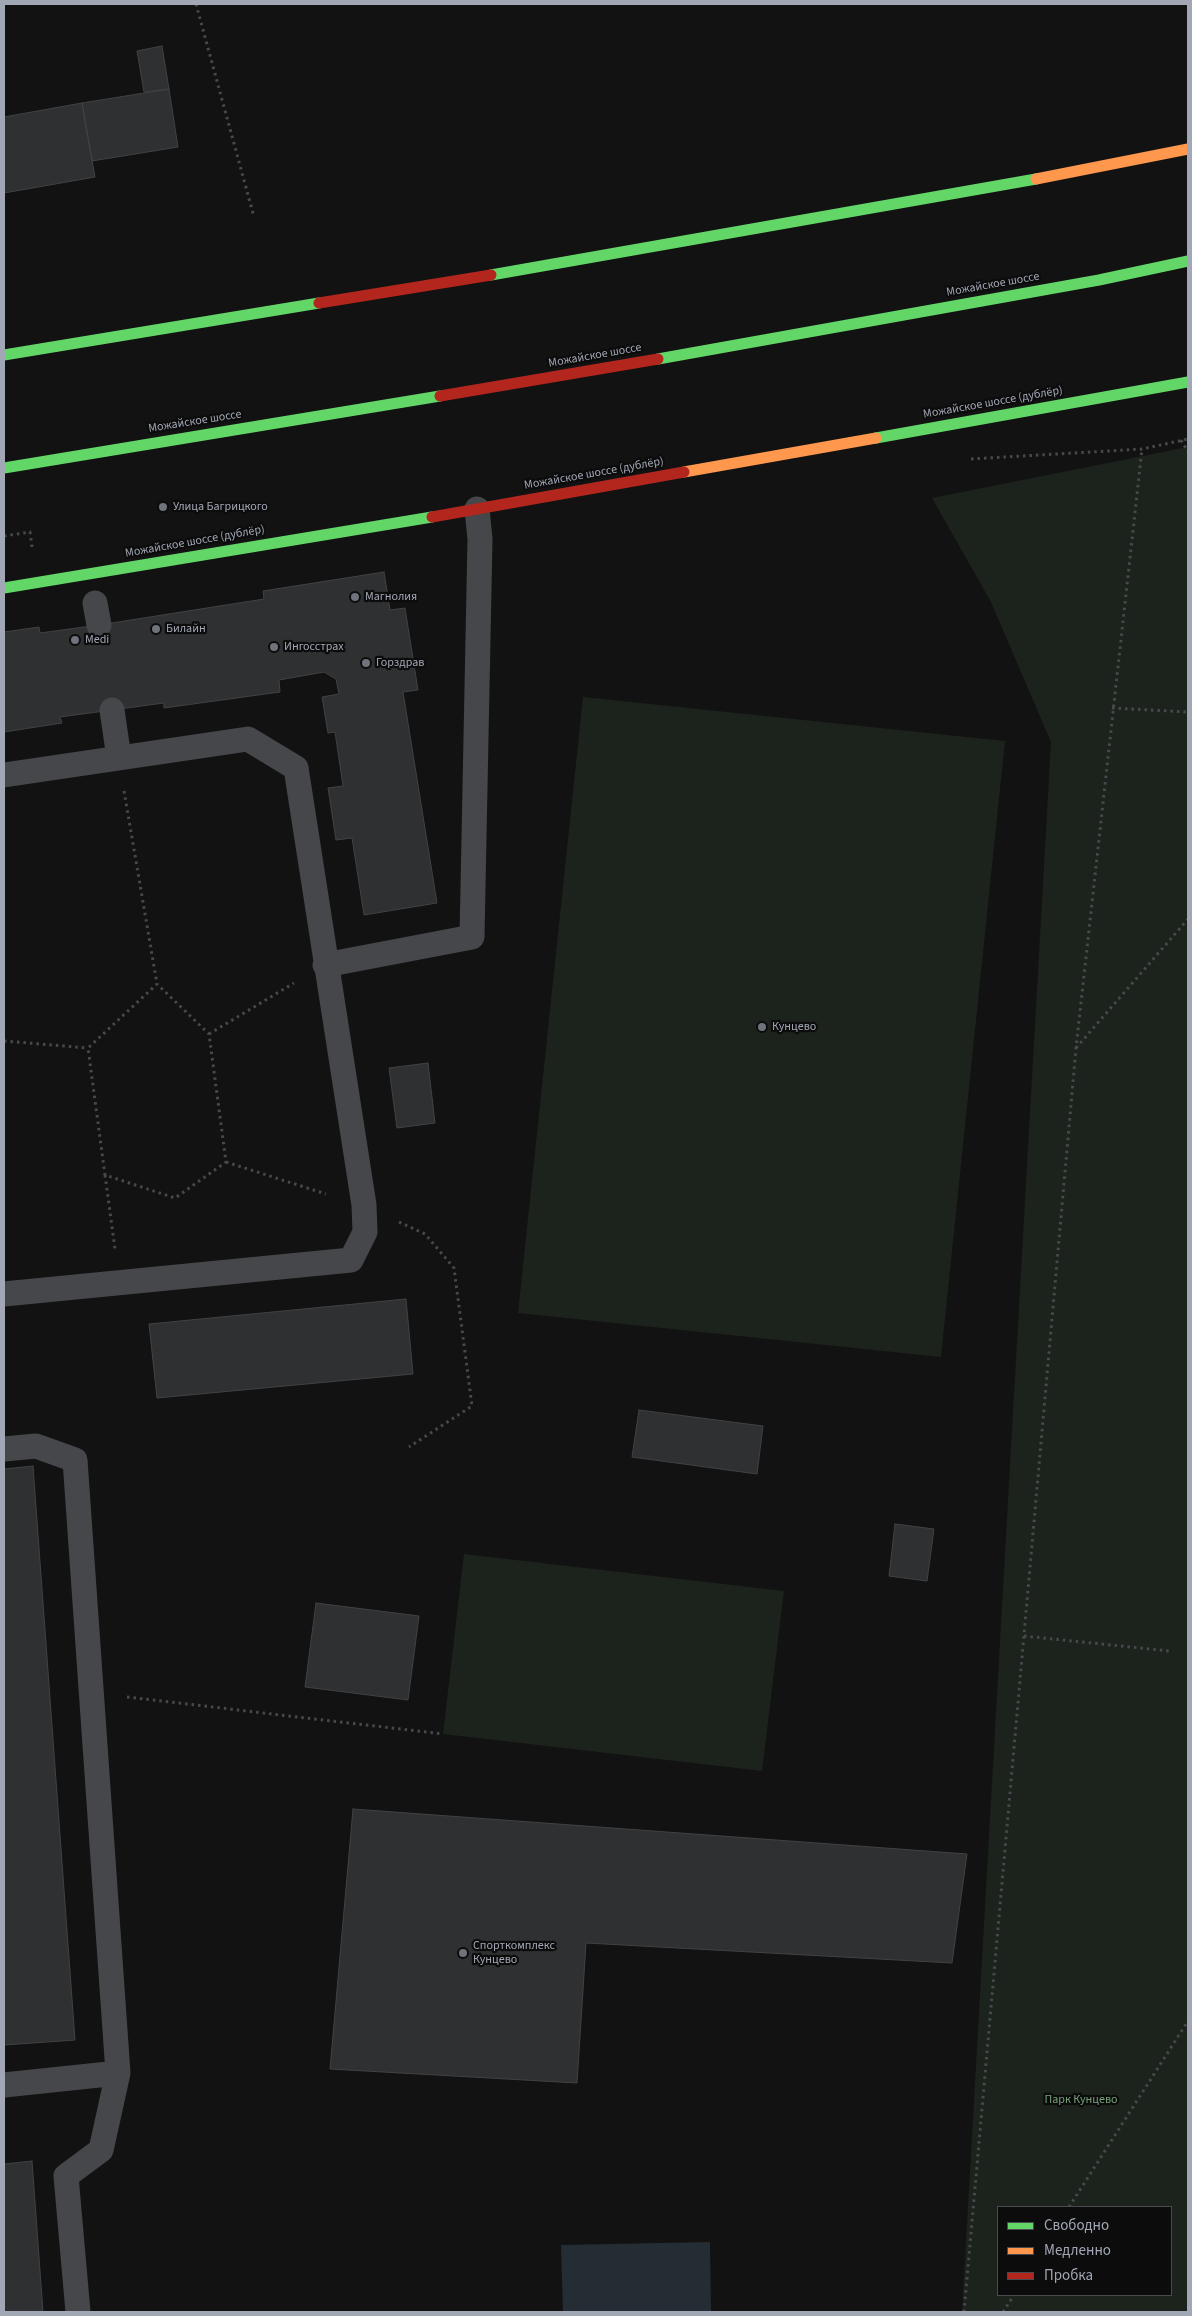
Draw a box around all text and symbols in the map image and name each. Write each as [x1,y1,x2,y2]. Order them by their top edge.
street label: Можайское шоссе [945,270,1041,300]
street label: Можайское шоссе [547,341,643,371]
street label: Можайское шоссе (дублёр) [922,384,1064,422]
street label: Можайское шоссе [147,408,243,436]
street label: Можайское шоссе (дублёр) [523,455,665,493]
place label: Улица Багрицкого [173,500,268,514]
marker: Улица Багрицкого [157,501,169,513]
street label: Можайское шоссе (дублёр) [124,523,266,561]
place label: Магнолия [365,590,417,604]
marker: Магнолия [349,591,361,603]
place label: Билайн [166,622,206,636]
marker: Билайн [150,623,162,635]
place label: Medi [85,633,109,647]
marker: Medi [69,634,81,646]
place label: Ингосстрах [284,640,344,654]
marker: Ингосстрах [268,641,280,653]
place label: Горздрав [376,656,424,670]
marker: Горздрав [360,657,372,669]
place label: Кунцево [772,1020,816,1034]
marker: Кунцево [756,1021,768,1033]
place label: Спорткомплекс Кунцево [473,1939,555,1967]
marker: Спорткомплекс Кунцево [457,1947,469,1959]
park label: Парк Кунцево [1044,2093,1118,2107]
legend [997,2206,1172,2296]
text: Свободно [1044,2215,1109,2236]
text: Медленно [1044,2240,1111,2261]
text: Пробка [1044,2265,1093,2286]

